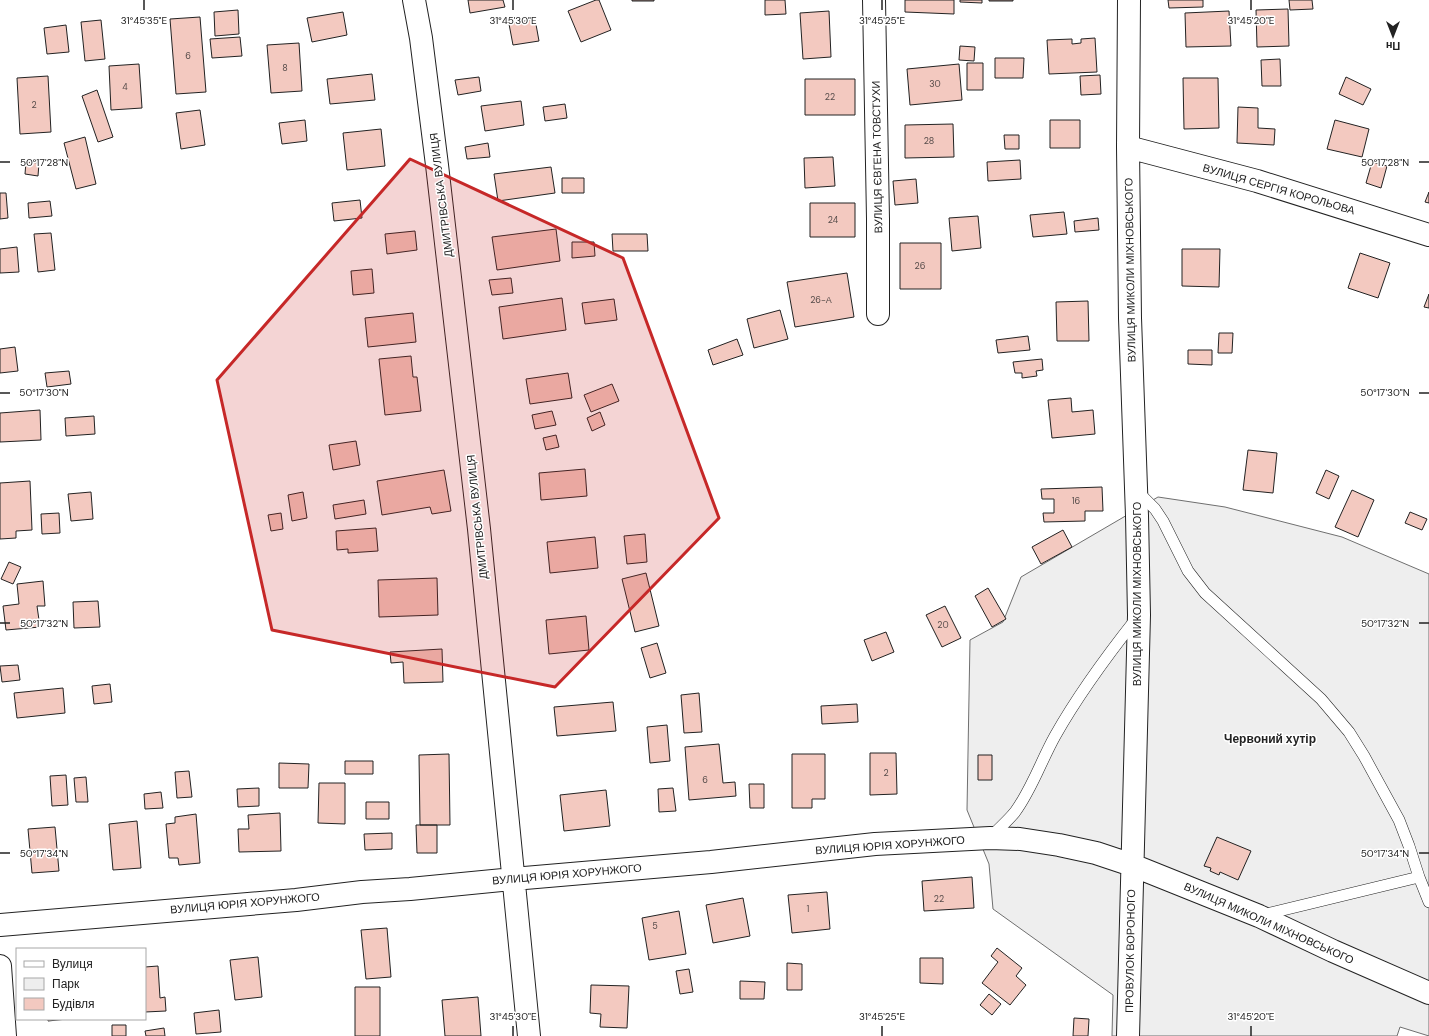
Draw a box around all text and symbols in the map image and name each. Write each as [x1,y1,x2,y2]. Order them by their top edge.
text: 31°45'35"E [121,14,167,27]
text: 31°45'30"E [489,14,537,27]
text: 31°45'25"E [859,14,905,27]
text: 31°45'20"E [1228,14,1275,27]
north arrow [1373,16,1413,56]
text: Пн [1386,39,1400,53]
house number: 6 [185,50,191,62]
house number: 8 [282,62,288,74]
house number: 30 [929,78,941,90]
house number: 4 [122,81,128,93]
street label: ВУЛИЦЯ ЄВГЕНА ТОВСТУХИ [869,81,885,233]
house number: 22 [825,91,835,103]
house number: 2 [31,99,37,111]
street label: ДМИТРІВСЬКА ВУЛИЦЯ [426,132,456,258]
house number: 28 [924,135,934,147]
text: 50°17'28"N [20,156,68,169]
text: 50°17'28"N [1361,156,1409,169]
street label: ВУЛИЦЯ СЕРГІЯ КОРОЛЬОВА [1201,161,1357,218]
street label: ВУЛИЦЯ МИКОЛИ МІХНОВСЬКОГО [1121,177,1139,362]
house number: 24 [828,214,839,226]
house number: 26 [915,260,926,272]
house number: 26-А [810,294,832,306]
text: 50°17'30"N [19,386,69,399]
text: 50°17'30"N [1360,386,1410,399]
street label: ДМИТРІВСЬКА ВУЛИЦЯ [463,454,491,580]
house number: 16 [1072,495,1081,507]
street label: ВУЛИЦЯ МИКОЛИ МІХНОВСЬКОГО [1130,501,1144,686]
text: 50°17'32"N [20,617,68,630]
text: 50°17'32"N [1361,617,1409,630]
house number: 20 [937,619,949,631]
district label: Червоний хутір [1224,731,1316,747]
house number: 2 [883,767,889,779]
house number: 6 [702,774,708,786]
street label: ВУЛИЦЯ ЮРІЯ ХОРУНЖОГО [815,833,966,857]
text: 50°17'34"N [20,847,68,860]
text: 50°17'34"N [1361,847,1409,860]
street label: ВУЛИЦЯ ЮРІЯ ХОРУНЖОГО [492,860,643,888]
street label: ВУЛИЦЯ МИКОЛИ МІХНОВСЬКОГО [1182,879,1357,967]
street label: ВУЛИЦЯ ЮРІЯ ХОРУНЖОГО [170,889,321,917]
street label: ПРОВУЛОК ВОРОНОГО [1122,889,1138,1013]
house number: 22 [934,893,944,905]
house number: 1 [807,903,810,915]
house number: 5 [652,920,658,932]
legend [16,948,146,1020]
text: Вулиця [52,956,93,972]
text: Парк [52,976,80,992]
text: Будівля [52,996,94,1012]
text: 31°45'30"E [489,1010,537,1023]
text: 31°45'25"E [859,1010,905,1023]
text: 31°45'20"E [1228,1010,1275,1023]

